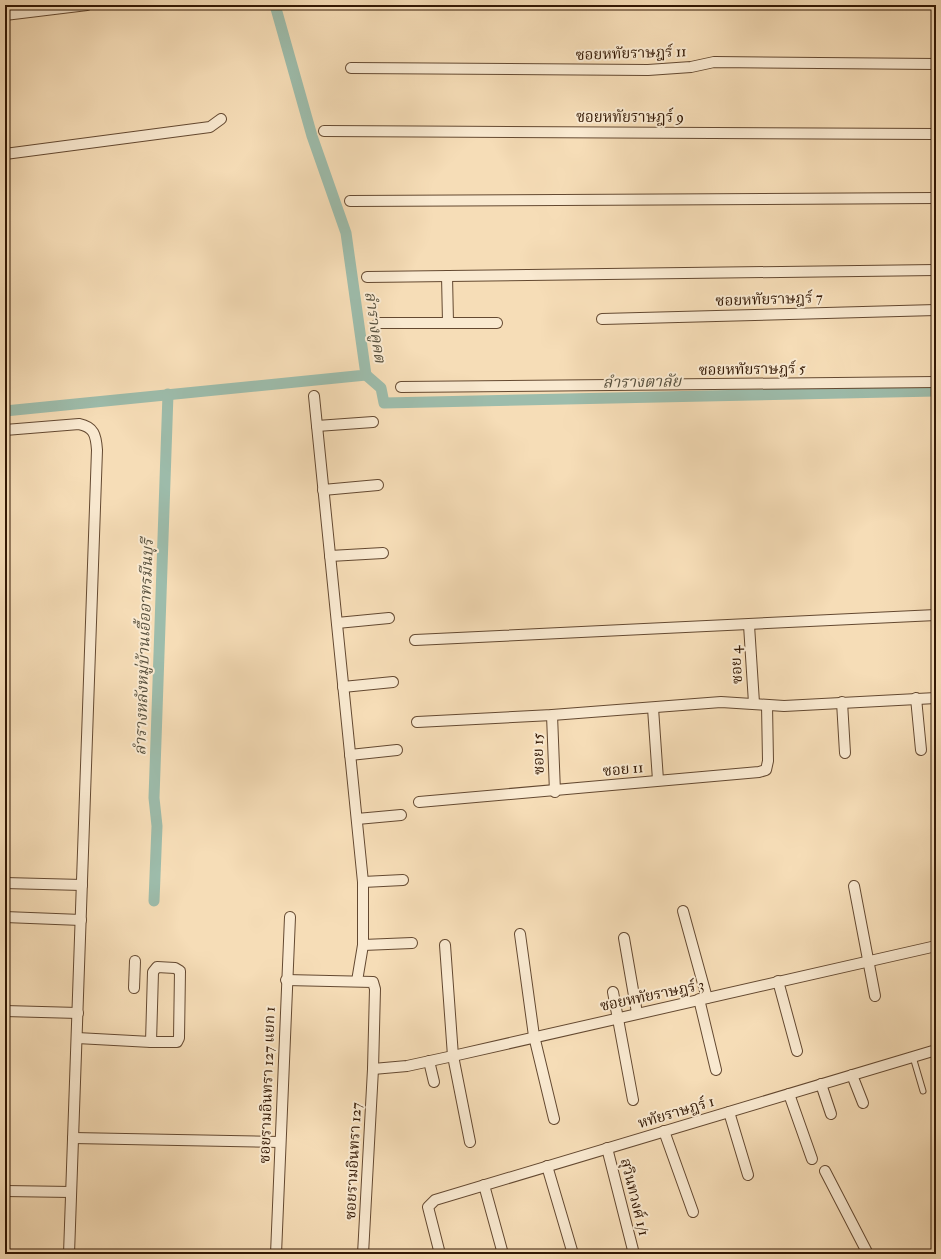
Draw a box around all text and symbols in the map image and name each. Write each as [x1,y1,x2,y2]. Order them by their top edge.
street label: ซอยหทัยราษฎร์ 11 [575,41,687,65]
street label: ซอยหทัยราษฎร์ 9 [576,107,684,127]
street label: ซอยหทัยราษฎร์ 7 [715,287,823,311]
water label: ลำรางคูคต [360,290,390,365]
street label: ซอยหทัยราษฎร์ 5 [698,358,806,380]
water label: ลำรางตาลัย [603,371,683,393]
water label: ลำรางหลังหมู่บ้านเอื้ออาทรมีนบุรี [128,536,158,756]
street label: ซอย 4 [726,645,747,684]
street label: ซอย 15 [528,732,549,775]
street label: ซอย 11 [602,758,644,781]
street label: ซอยหทัยราษฎร์ 3 [598,974,706,1016]
street label: ซอยรามอินทรา 127 แยก 1 [255,1006,280,1164]
street label: หทัยราษฎร์ 1 [635,1091,717,1133]
street label: ซอยรามอินทรา 127 [341,1102,366,1220]
street label: สุวินทวงศ์ 1/1 [615,1156,654,1238]

